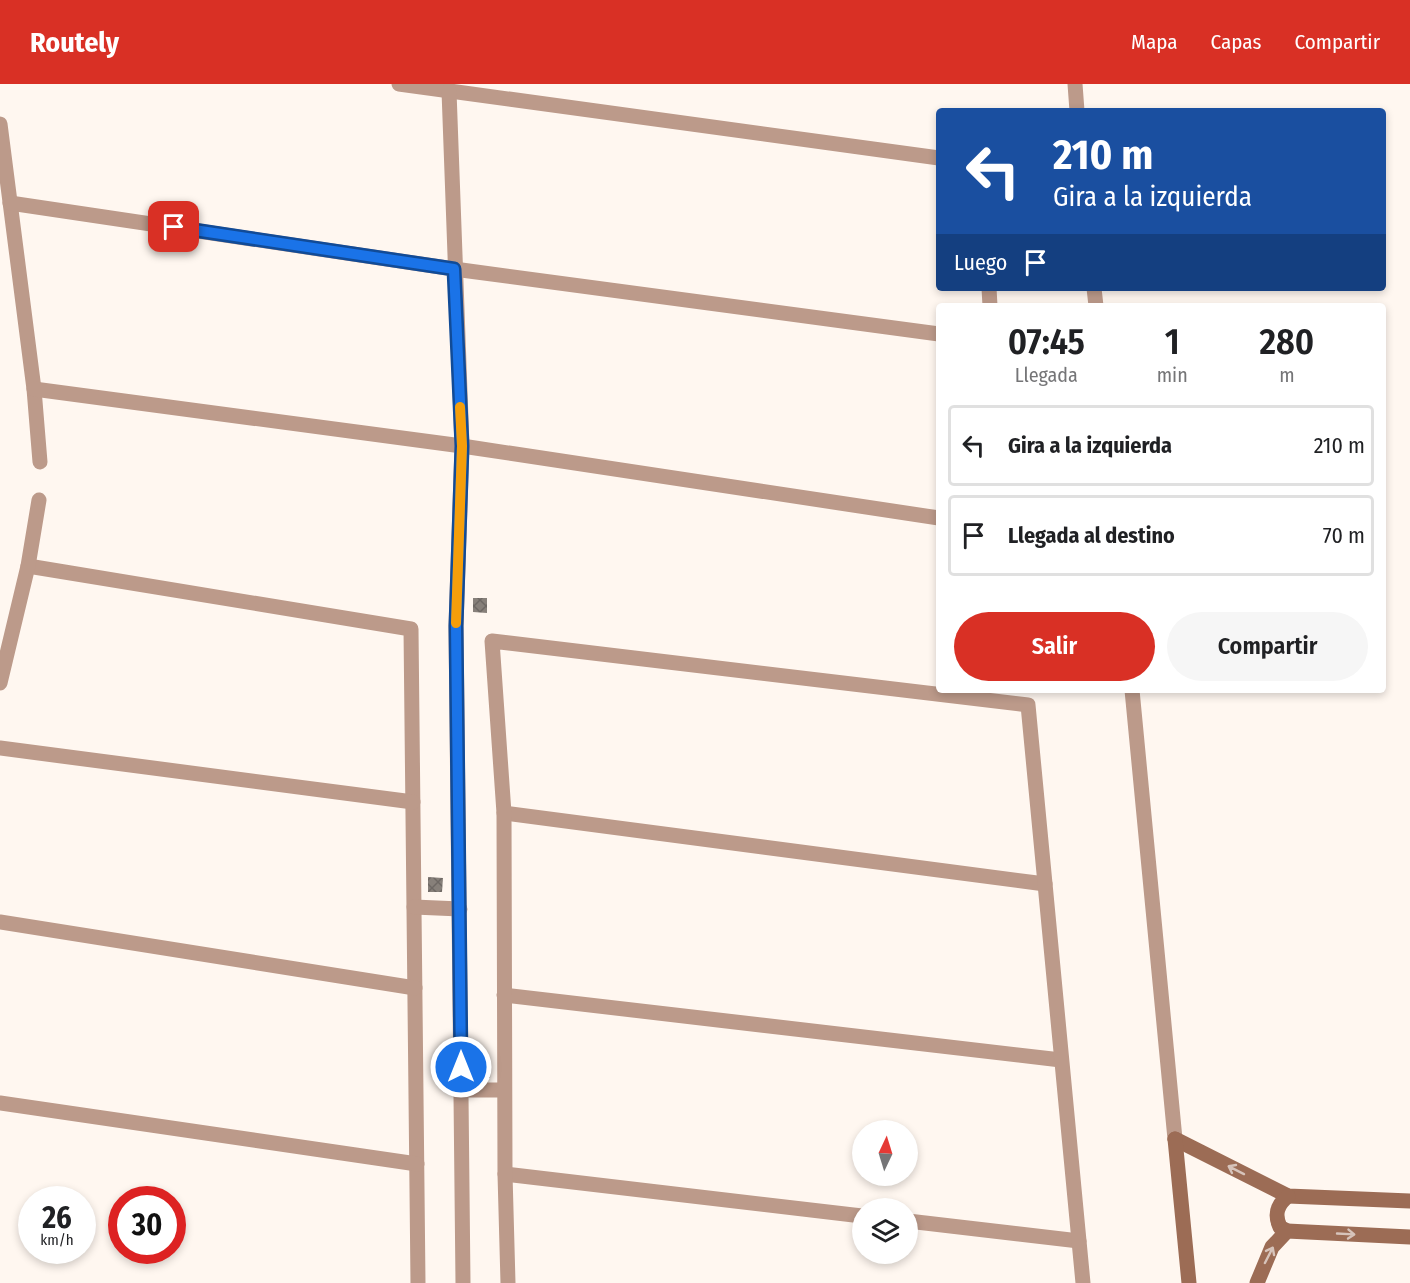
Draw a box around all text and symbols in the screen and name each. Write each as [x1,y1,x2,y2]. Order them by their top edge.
text: Routely [30,26,119,59]
text: Mapa [1131,29,1178,55]
text: Capas [1211,29,1261,55]
text: Compartir [1294,29,1380,55]
text: 210 m [1053,130,1153,180]
icon: left [954,132,1032,210]
text: Gira a la izquierda [1053,181,1252,213]
pin [148,201,199,252]
icon: arrive [157,210,190,243]
icon: arrive [1019,246,1052,279]
text: Luego [954,249,1007,276]
text: 07:45 [1008,320,1085,364]
text: 1 [1165,320,1180,364]
text: 280 [1259,320,1314,364]
text: Llegada [1015,363,1078,387]
text: min [1157,363,1188,387]
text: m [1279,363,1295,387]
icon: left [957,429,990,462]
text: Gira a la izquierda [1008,432,1172,459]
text: 210 m [1314,432,1365,459]
icon: arrive [957,519,990,552]
text: Llegada al destino [1008,522,1175,549]
text: 70 m [1323,522,1365,549]
button: Salir [954,612,1155,681]
button: Compartir [1167,612,1368,681]
position arrow [429,1035,493,1099]
north arrow [852,1120,918,1186]
map controls [852,1120,918,1264]
one-way arrow [1227,1164,1245,1175]
speed limit sign: 30 [108,1186,186,1264]
button: layers [852,1198,918,1264]
text: 26 [42,1200,72,1236]
one-way arrow [1335,1228,1355,1239]
text: km/h [40,1231,74,1249]
one-way arrow [1263,1246,1275,1264]

